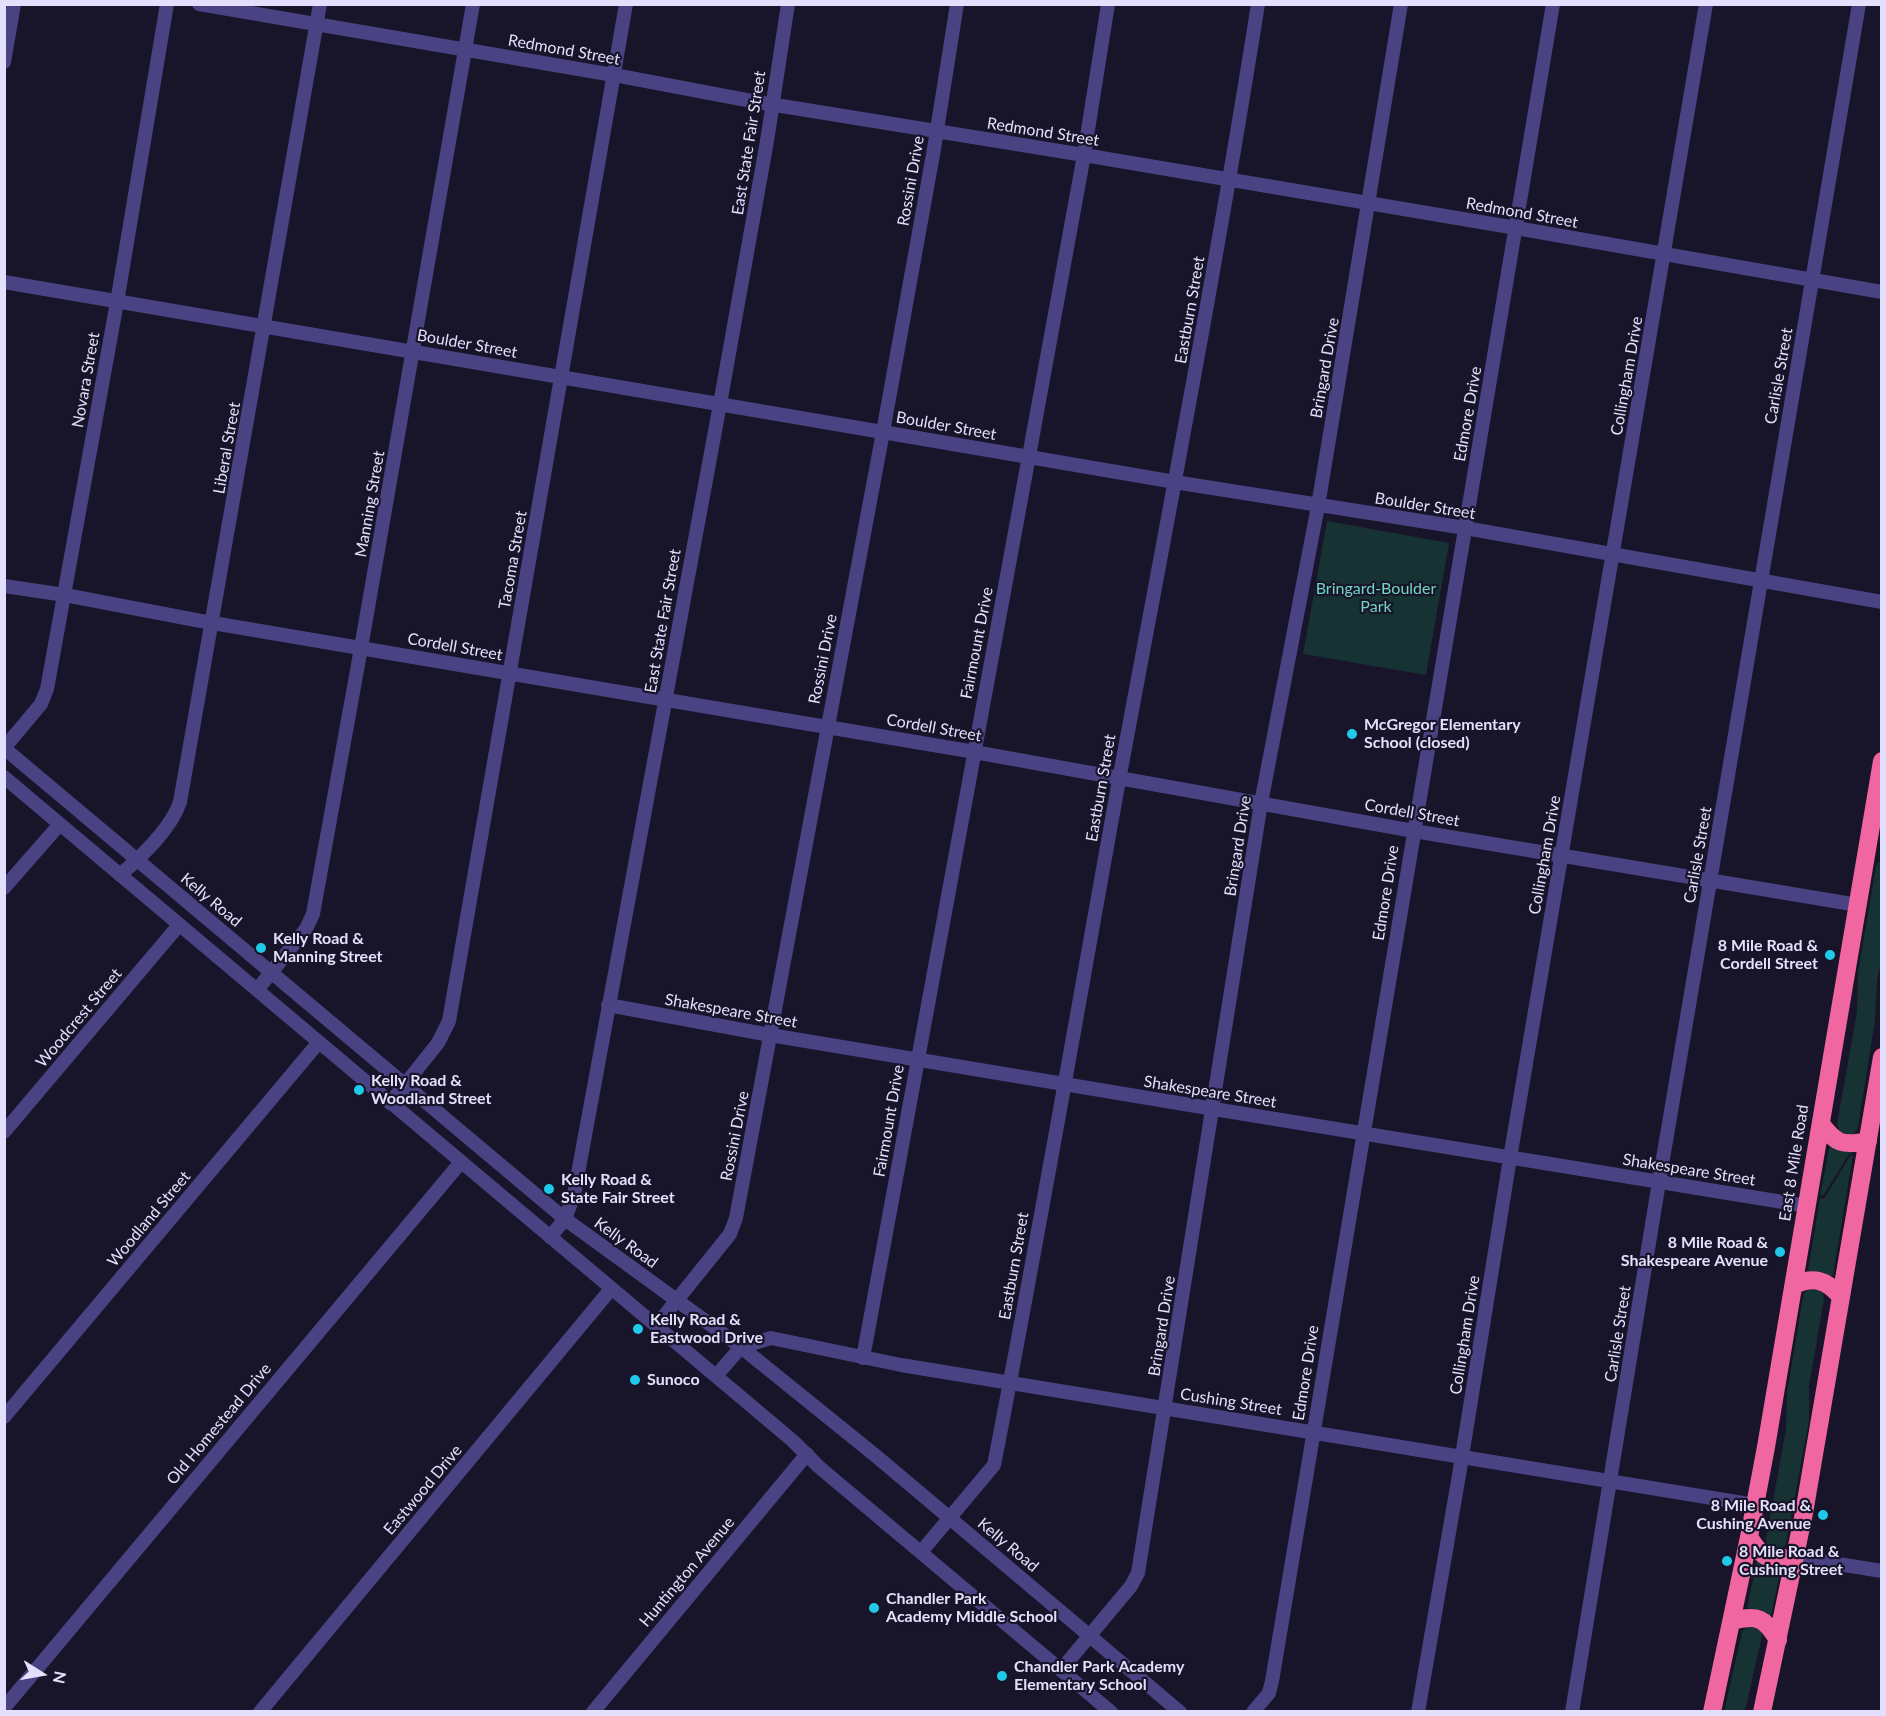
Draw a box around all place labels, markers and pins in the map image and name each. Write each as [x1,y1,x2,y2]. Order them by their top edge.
place label: McGregor Elementary School (closed) [1364,715,1521,753]
marker: McGregor Elementary School (closed) [1345,727,1359,741]
place label: Kelly Road & Manning Street [273,929,383,967]
place label: 8 Mile Road & Cordell Street [1718,936,1818,974]
marker: Kelly Road & Manning Street [254,941,268,955]
marker: 8 Mile Road & Cordell Street [1823,948,1837,962]
place label: Kelly Road & Woodland Street [371,1071,491,1109]
marker: Kelly Road & Woodland Street [352,1083,366,1097]
place label: Kelly Road & State Fair Street [561,1170,675,1208]
marker: Kelly Road & State Fair Street [542,1182,556,1196]
place label: 8 Mile Road & Shakespeare Avenue [1621,1233,1768,1271]
marker: 8 Mile Road & Shakespeare Avenue [1773,1245,1787,1259]
place label: Kelly Road & Eastwood Drive [650,1310,763,1348]
marker: Kelly Road & Eastwood Drive [631,1322,645,1336]
place label: Sunoco [647,1370,700,1390]
marker: Sunoco [628,1373,642,1387]
place label: 8 Mile Road & Cushing Avenue [1696,1496,1811,1534]
marker: 8 Mile Road & Cushing Avenue [1816,1508,1830,1522]
place label: 8 Mile Road & Cushing Street [1739,1542,1843,1580]
marker: 8 Mile Road & Cushing Street [1720,1554,1734,1568]
place label: Chandler Park Academy Middle School [886,1589,1057,1627]
marker: Chandler Park Academy Middle School [867,1601,881,1615]
place label: Chandler Park Academy Elementary School [1014,1657,1184,1695]
marker: Chandler Park Academy Elementary School [995,1669,1009,1683]

